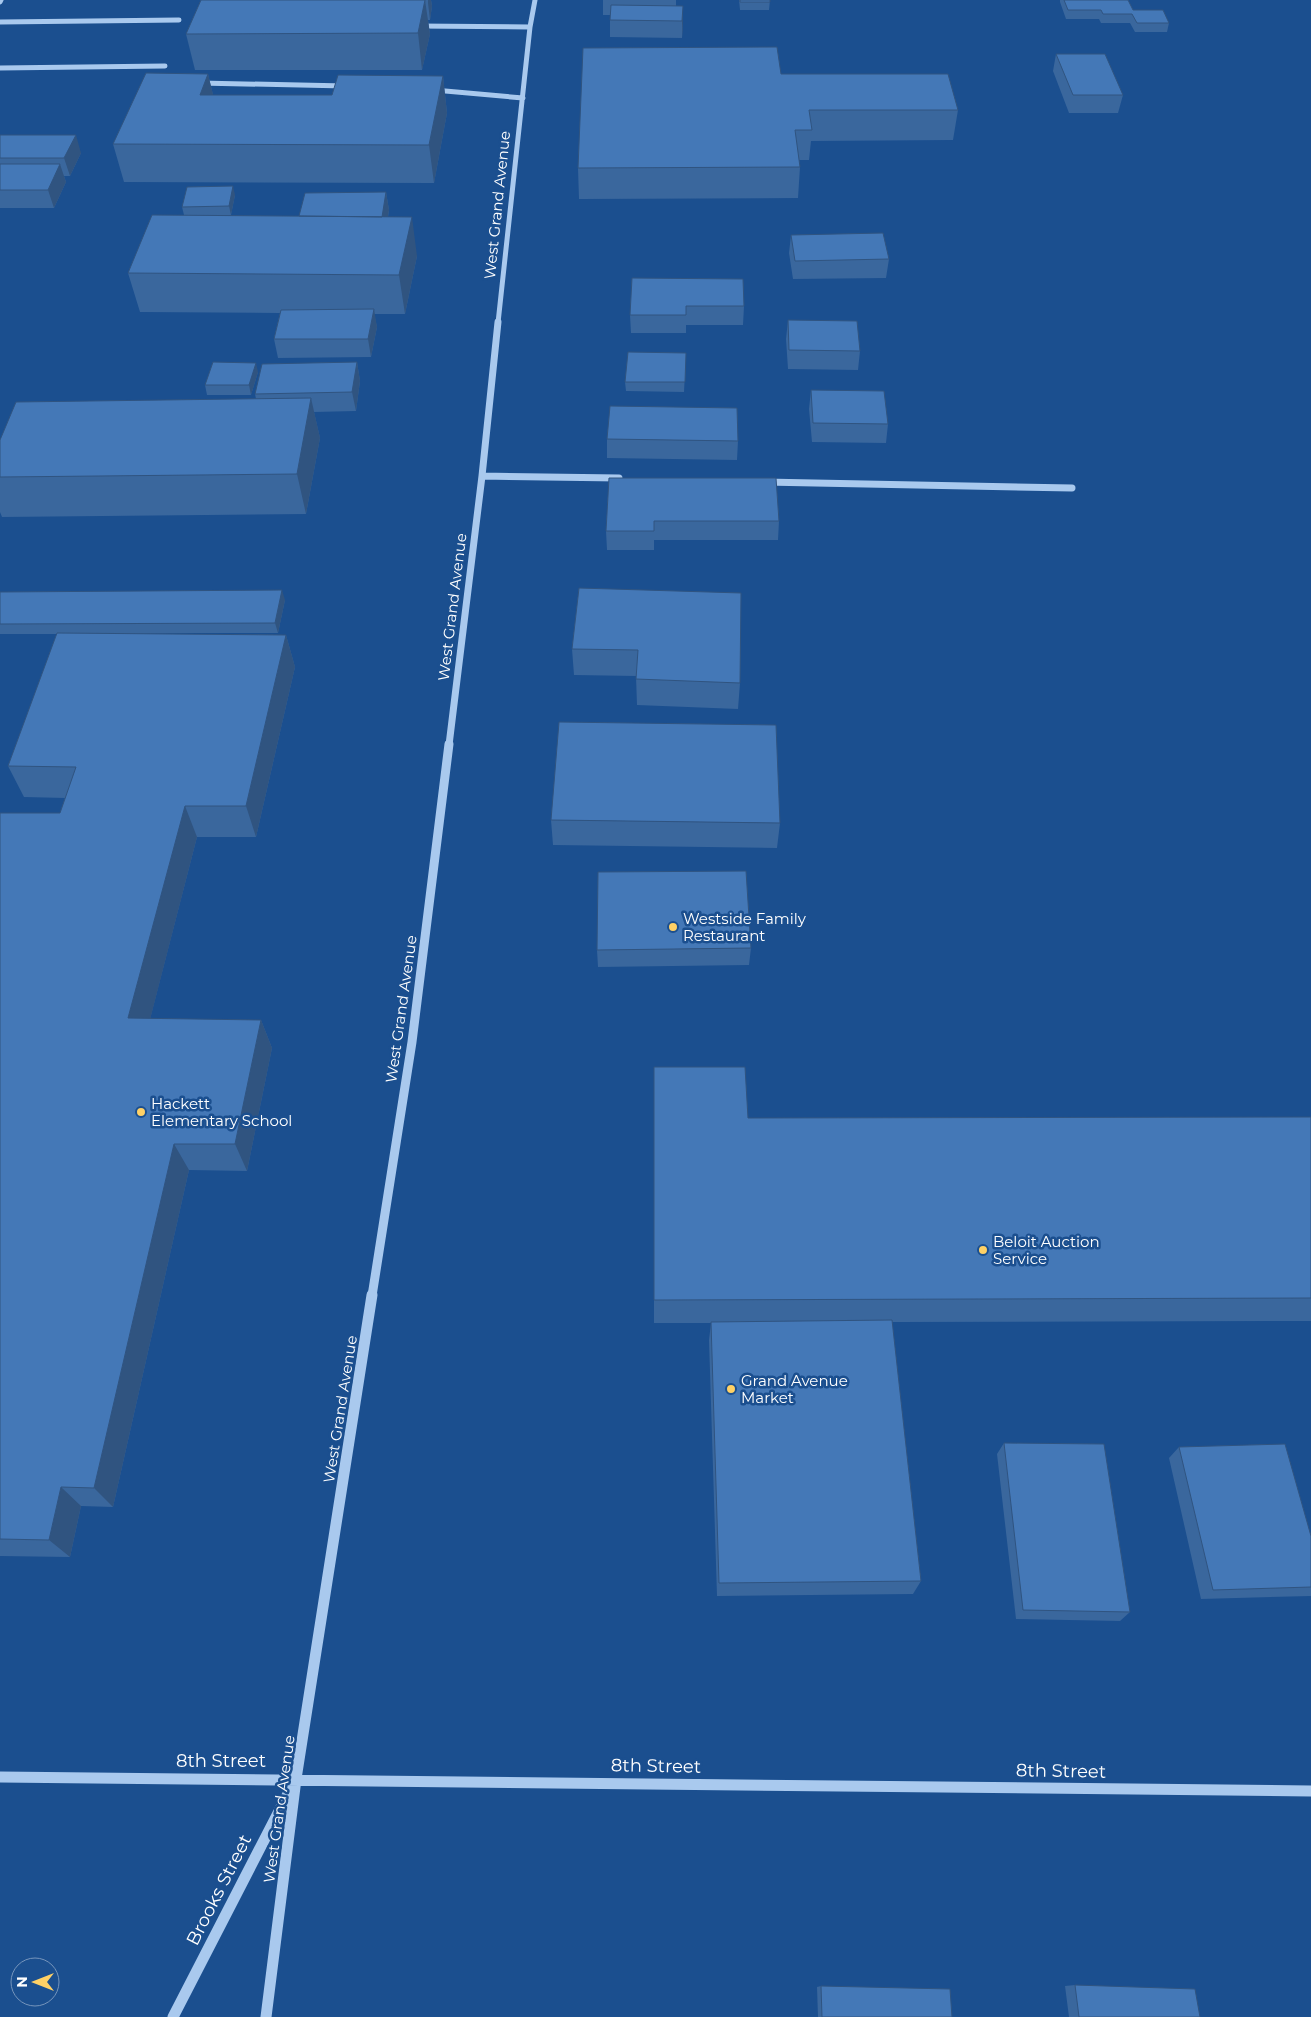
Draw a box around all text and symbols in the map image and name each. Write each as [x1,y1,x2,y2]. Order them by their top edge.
street label: West Grand Avenue [480,130,514,280]
street label: West Grand Avenue [433,532,471,682]
place label: Westside Family Restaurant [683,909,807,945]
marker: Westside Family Restaurant [667,921,679,933]
street label: West Grand Avenue [381,934,421,1084]
place label: Hackett Elementary School [151,1094,292,1130]
marker: Hackett Elementary School [135,1106,147,1118]
place label: Beloit Auction Service [993,1232,1100,1268]
marker: Beloit Auction Service [977,1244,989,1256]
street label: West Grand Avenue [319,1334,361,1484]
place label: Grand Avenue Market [741,1371,848,1407]
marker: Grand Avenue Market [725,1383,737,1395]
street label: West Grand Avenue [259,1734,299,1884]
street label: 8th Street [176,1750,266,1772]
street label: 8th Street [611,1754,701,1778]
street label: 8th Street [1016,1759,1106,1783]
street label: Brooks Street [182,1831,256,1949]
north arrow [10,1957,60,2007]
text: N [13,1976,31,1988]

